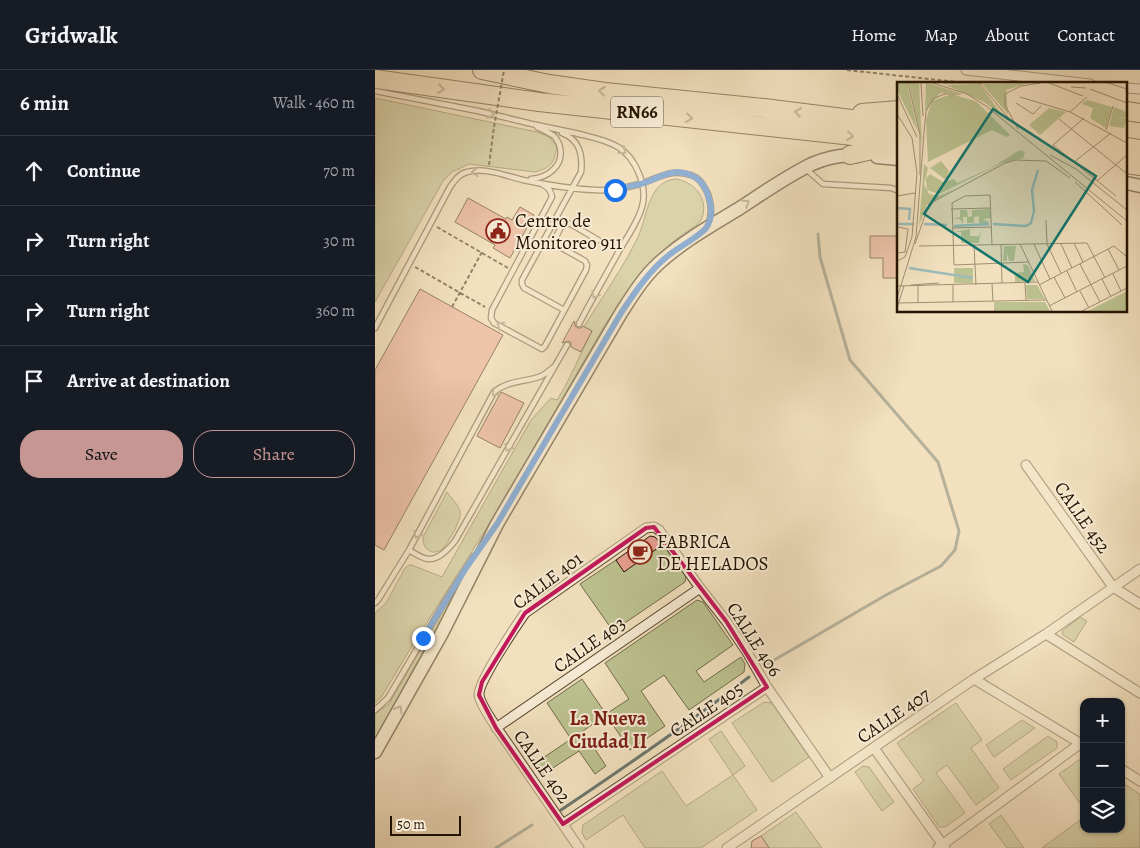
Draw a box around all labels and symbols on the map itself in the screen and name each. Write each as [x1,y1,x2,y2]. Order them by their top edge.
inset map [897,82,1127,312]
one-way arrow [436,83,445,93]
one-way arrow [598,86,606,97]
road number: RN66 [611,97,663,128]
one-way arrow [487,108,496,119]
one-way arrow [794,108,803,118]
one-way arrow [685,112,693,123]
one-way arrow [847,130,855,141]
one-way arrow [617,146,626,154]
one-way arrow [471,167,478,177]
route start [604,179,627,202]
one-way arrow [741,200,750,210]
place label: Centro de Monitoreo 911 [515,208,623,256]
public building icon: Centro de Monitoreo 911 [485,218,511,244]
one-way arrow [591,290,601,299]
one-way arrow [496,322,505,332]
one-way arrow [492,388,501,397]
one-way arrow [504,443,514,452]
street label: CALLE 452 [1048,476,1116,559]
place label: FABRICA DE HELADOS [657,529,769,577]
one-way arrow [413,530,423,539]
cafe icon: FABRICA DE HELADOS [627,539,653,565]
street label: CALLE 401 [507,546,588,616]
street label: CALLE 406 [720,597,788,682]
street label: CALLE 403 [548,610,631,679]
route end [412,627,435,650]
street label: CALLE 405 [665,676,748,744]
street label: CALLE 407 [852,682,935,750]
district label: La Nueva Ciudad II [569,705,647,755]
one-way arrow [392,706,402,715]
street label: CALLE 402 [507,725,577,809]
scale bar [390,813,461,836]

